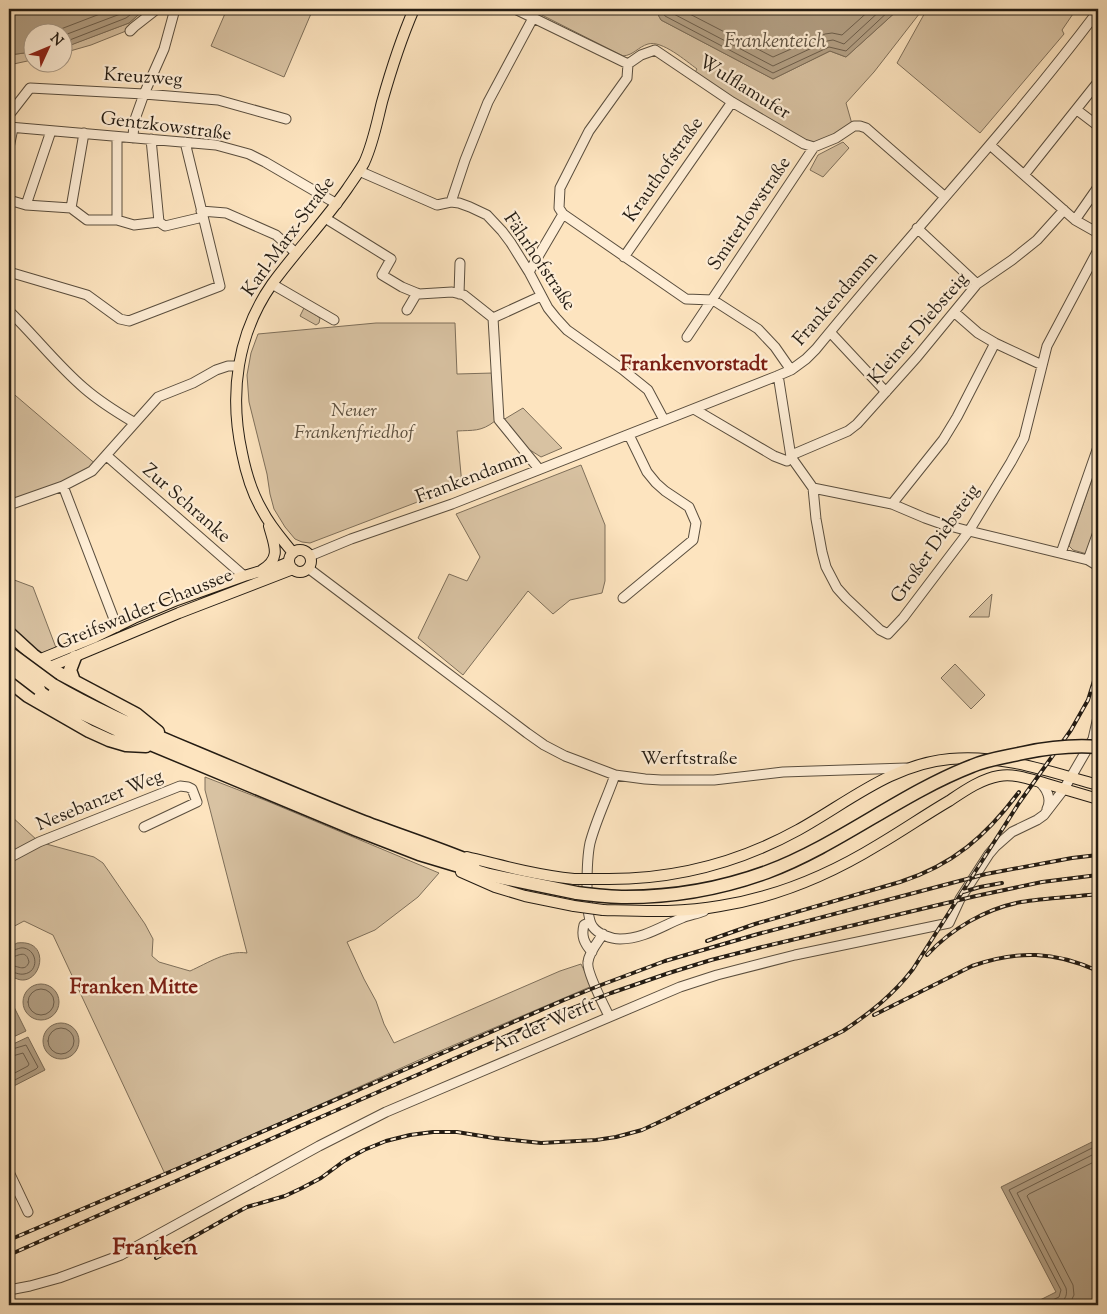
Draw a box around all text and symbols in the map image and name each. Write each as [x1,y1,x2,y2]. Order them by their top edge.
north arrow [22,22,72,72]
water label: Frankenteich [724,28,826,57]
text: N [45,29,67,51]
street label: Wulflamufer [693,49,795,127]
street label: Kreuzweg [103,62,183,94]
street label: Gentzkowstraße [99,106,233,148]
street label: Krauthofstraße [618,112,710,228]
street label: Smiterlowstraße [702,151,798,277]
street label: Karl-Marx-Straße [236,171,342,303]
street label: Fährhofstraße [496,207,582,317]
street label: Frankendamm [787,245,885,352]
street label: Kleiner Diebsteig [863,267,975,391]
district label: Frankenvorstadt [620,350,768,380]
park label: Neuer Frankenfriedhof [294,398,416,447]
street label: Frankendamm [412,444,532,512]
street label: Zur Schranke [136,458,236,550]
street label: Großer Diebsteig [885,479,987,609]
street label: Greifswalder Chaussee [53,562,237,658]
street label: Werftstraße [641,746,738,773]
street label: Nesebanzer Weg [32,763,168,839]
district label: Franken Mitte [70,973,198,1003]
street label: An der Werft [488,992,600,1060]
district label: Franken [112,1231,198,1265]

